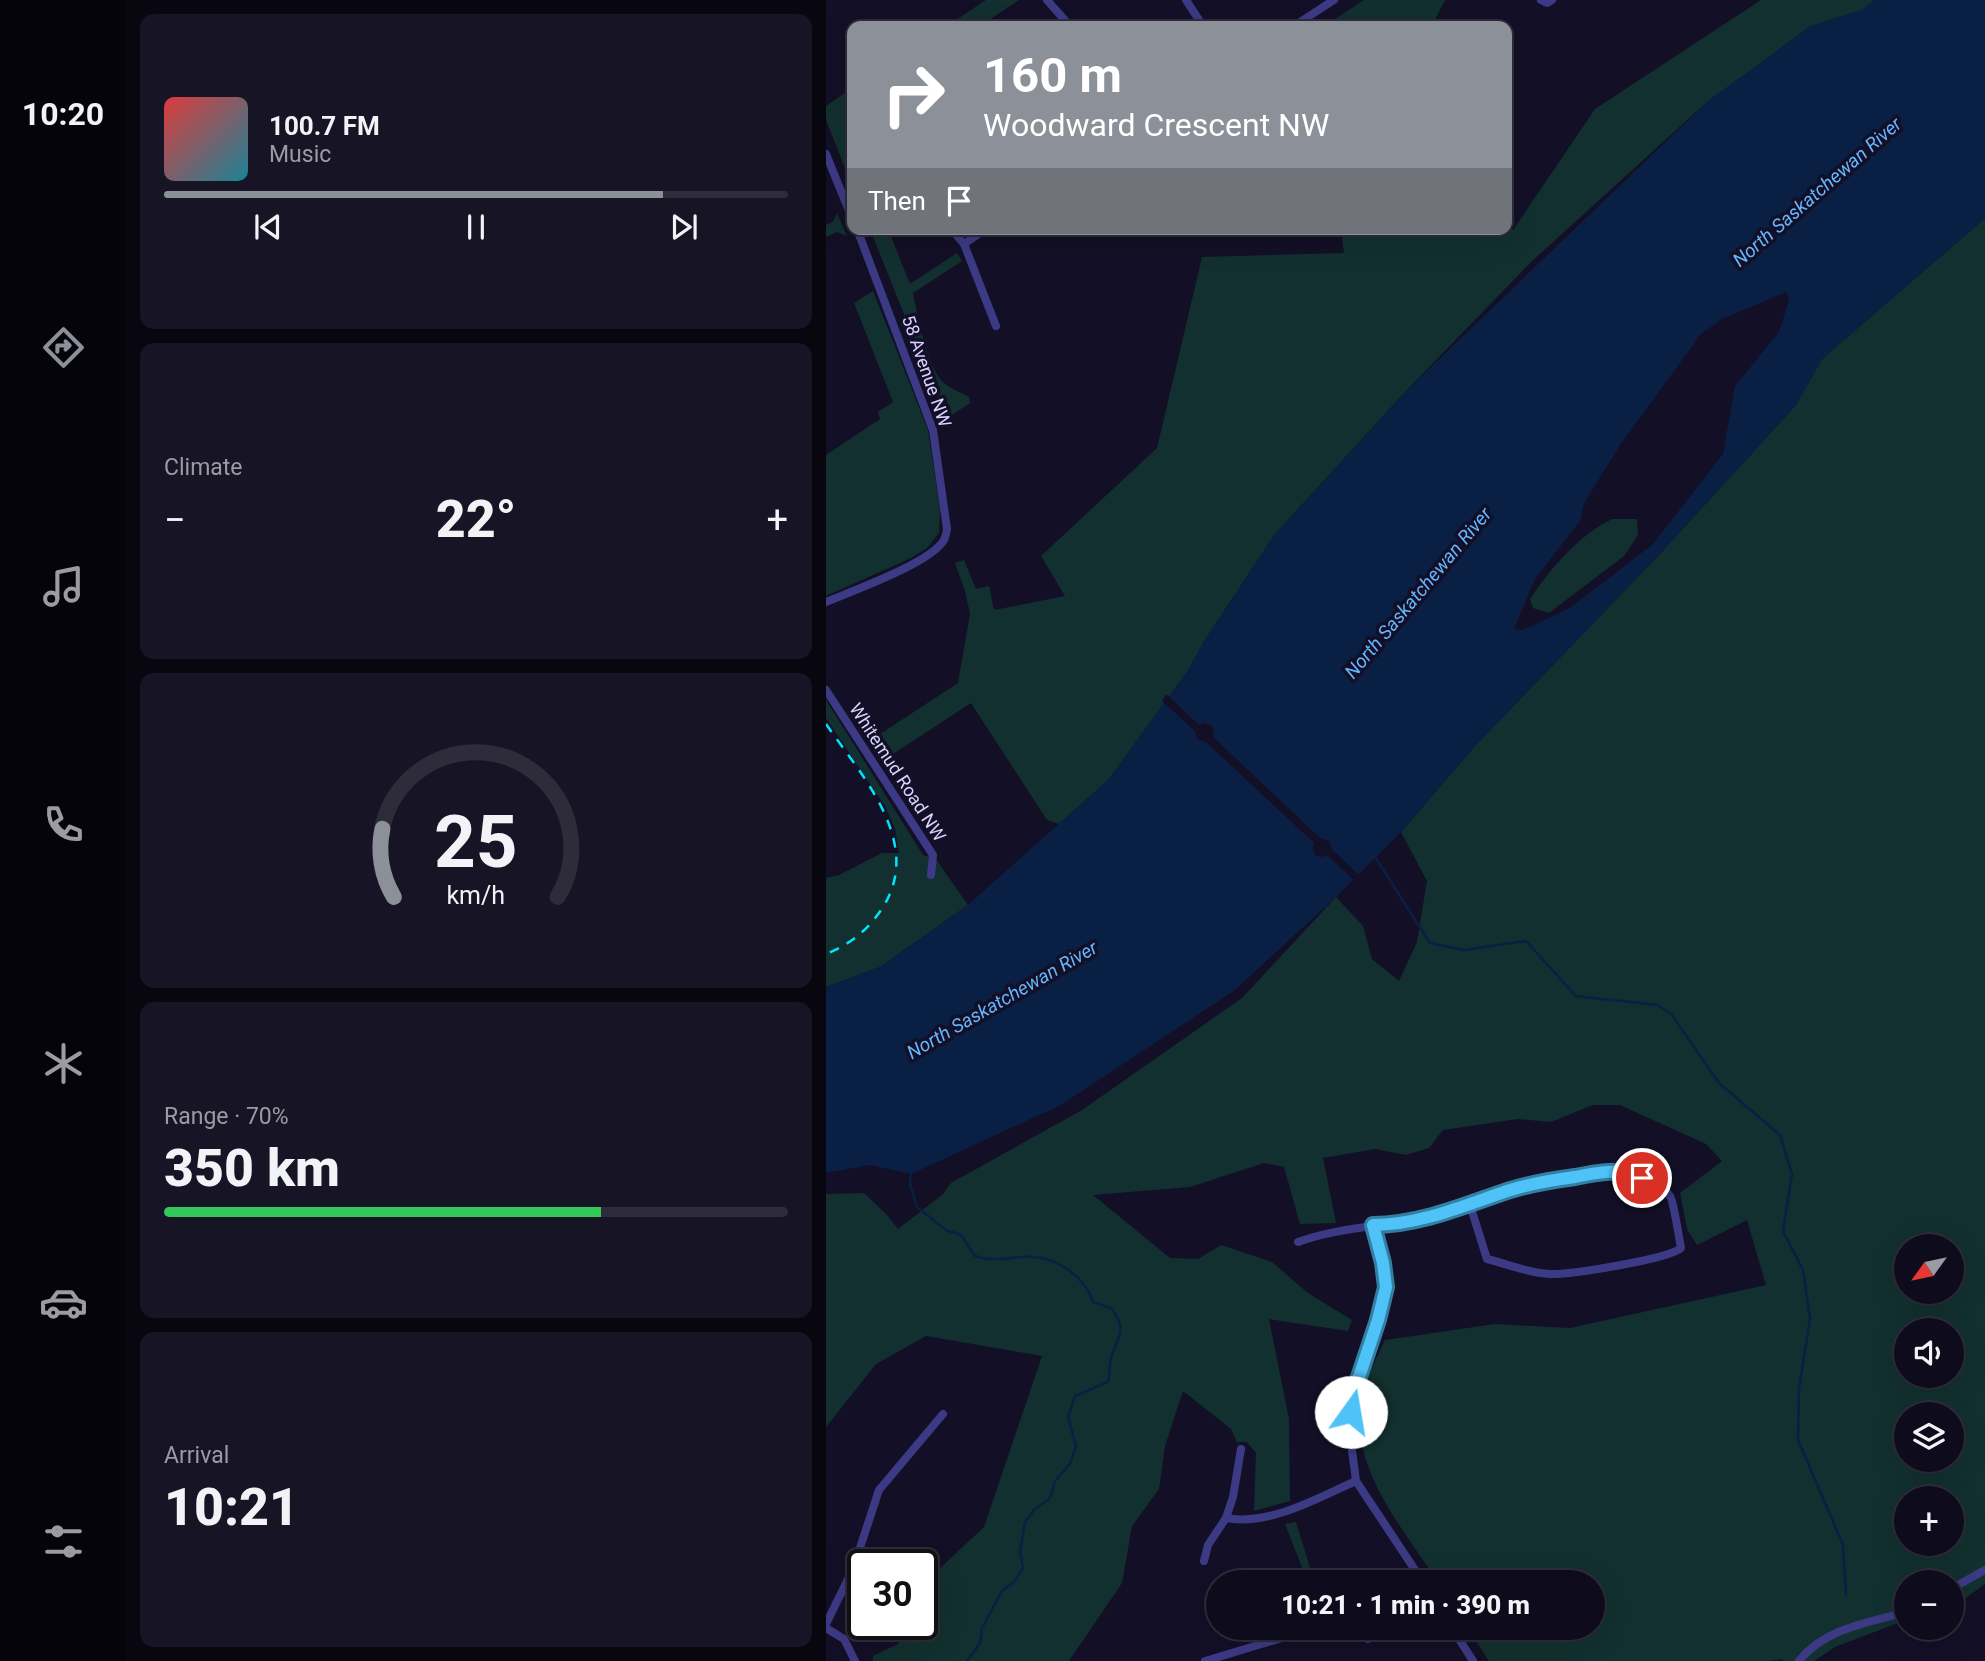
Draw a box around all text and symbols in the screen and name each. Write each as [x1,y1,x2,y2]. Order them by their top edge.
text: 160 m [983,47,1122,104]
icon: right [868,49,959,140]
text: 10:20 [22,95,104,133]
text: Woodward Crescent NW [983,106,1329,144]
text: 100.7 FM [269,111,380,141]
water label: North Saskatchewan River [1728,112,1907,272]
text: Music [269,141,331,168]
icon: arrive [940,182,978,220]
text: Then [868,186,926,216]
icon: previous [249,208,287,246]
icon: pause [457,208,495,246]
icon: next [665,208,703,246]
street label: 58 Avenue NW [898,312,956,430]
icon: directions [39,323,88,372]
text: Climate [164,454,243,481]
text: 22° [436,489,516,550]
text: − [164,498,186,542]
text: + [766,498,788,542]
water label: North Saskatchewan River [1340,502,1497,683]
icon: music [39,562,88,611]
street label: Whitemud Road NW [845,699,951,845]
text: 25 [434,799,518,885]
icon: phone [39,800,88,849]
text: km/h [447,880,505,909]
water label: North Saskatchewan River [903,936,1102,1064]
icon: climate [39,1039,88,1088]
text: Range · 70% [164,1103,289,1130]
text: 350 km [164,1138,340,1199]
pin [1612,1148,1672,1208]
icon: arrive [1623,1159,1661,1197]
north arrow [1894,1234,1964,1304]
map controls [1894,1234,1964,1640]
icon: car [39,1278,88,1327]
button: sound [1894,1318,1964,1388]
position arrow [1314,1375,1388,1449]
button: layers [1894,1402,1964,1472]
text: Arrival [164,1442,229,1469]
text: 10:21 [164,1477,299,1538]
button: + [1894,1486,1964,1556]
icon: filters [39,1517,88,1566]
speed limit sign: 30 [847,1549,938,1640]
button: − [1894,1570,1964,1640]
text: 10:21 · 1 min · 390 m [1281,1590,1530,1620]

